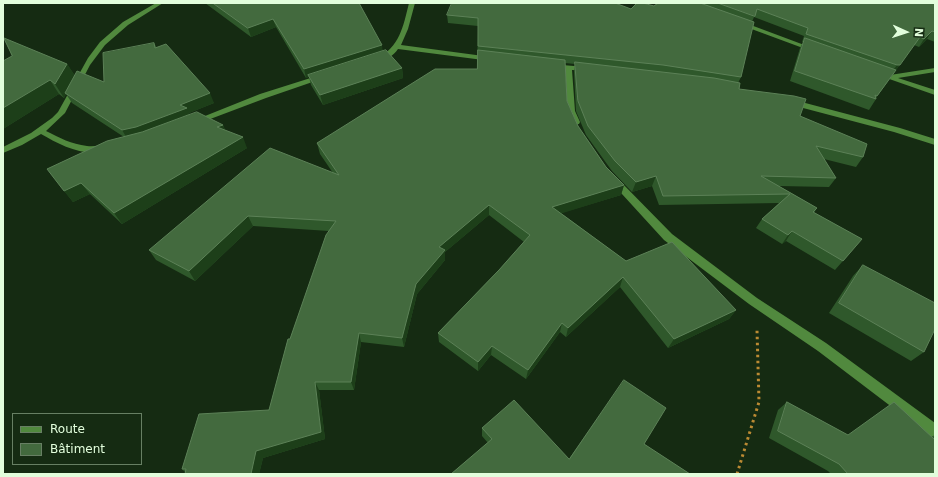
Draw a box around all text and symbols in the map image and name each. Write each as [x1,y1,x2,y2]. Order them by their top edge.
north arrow [886,12,926,52]
text: N [912,28,925,38]
legend [12,413,142,465]
text: Route [50,422,85,436]
text: Bâtiment [50,442,105,456]

